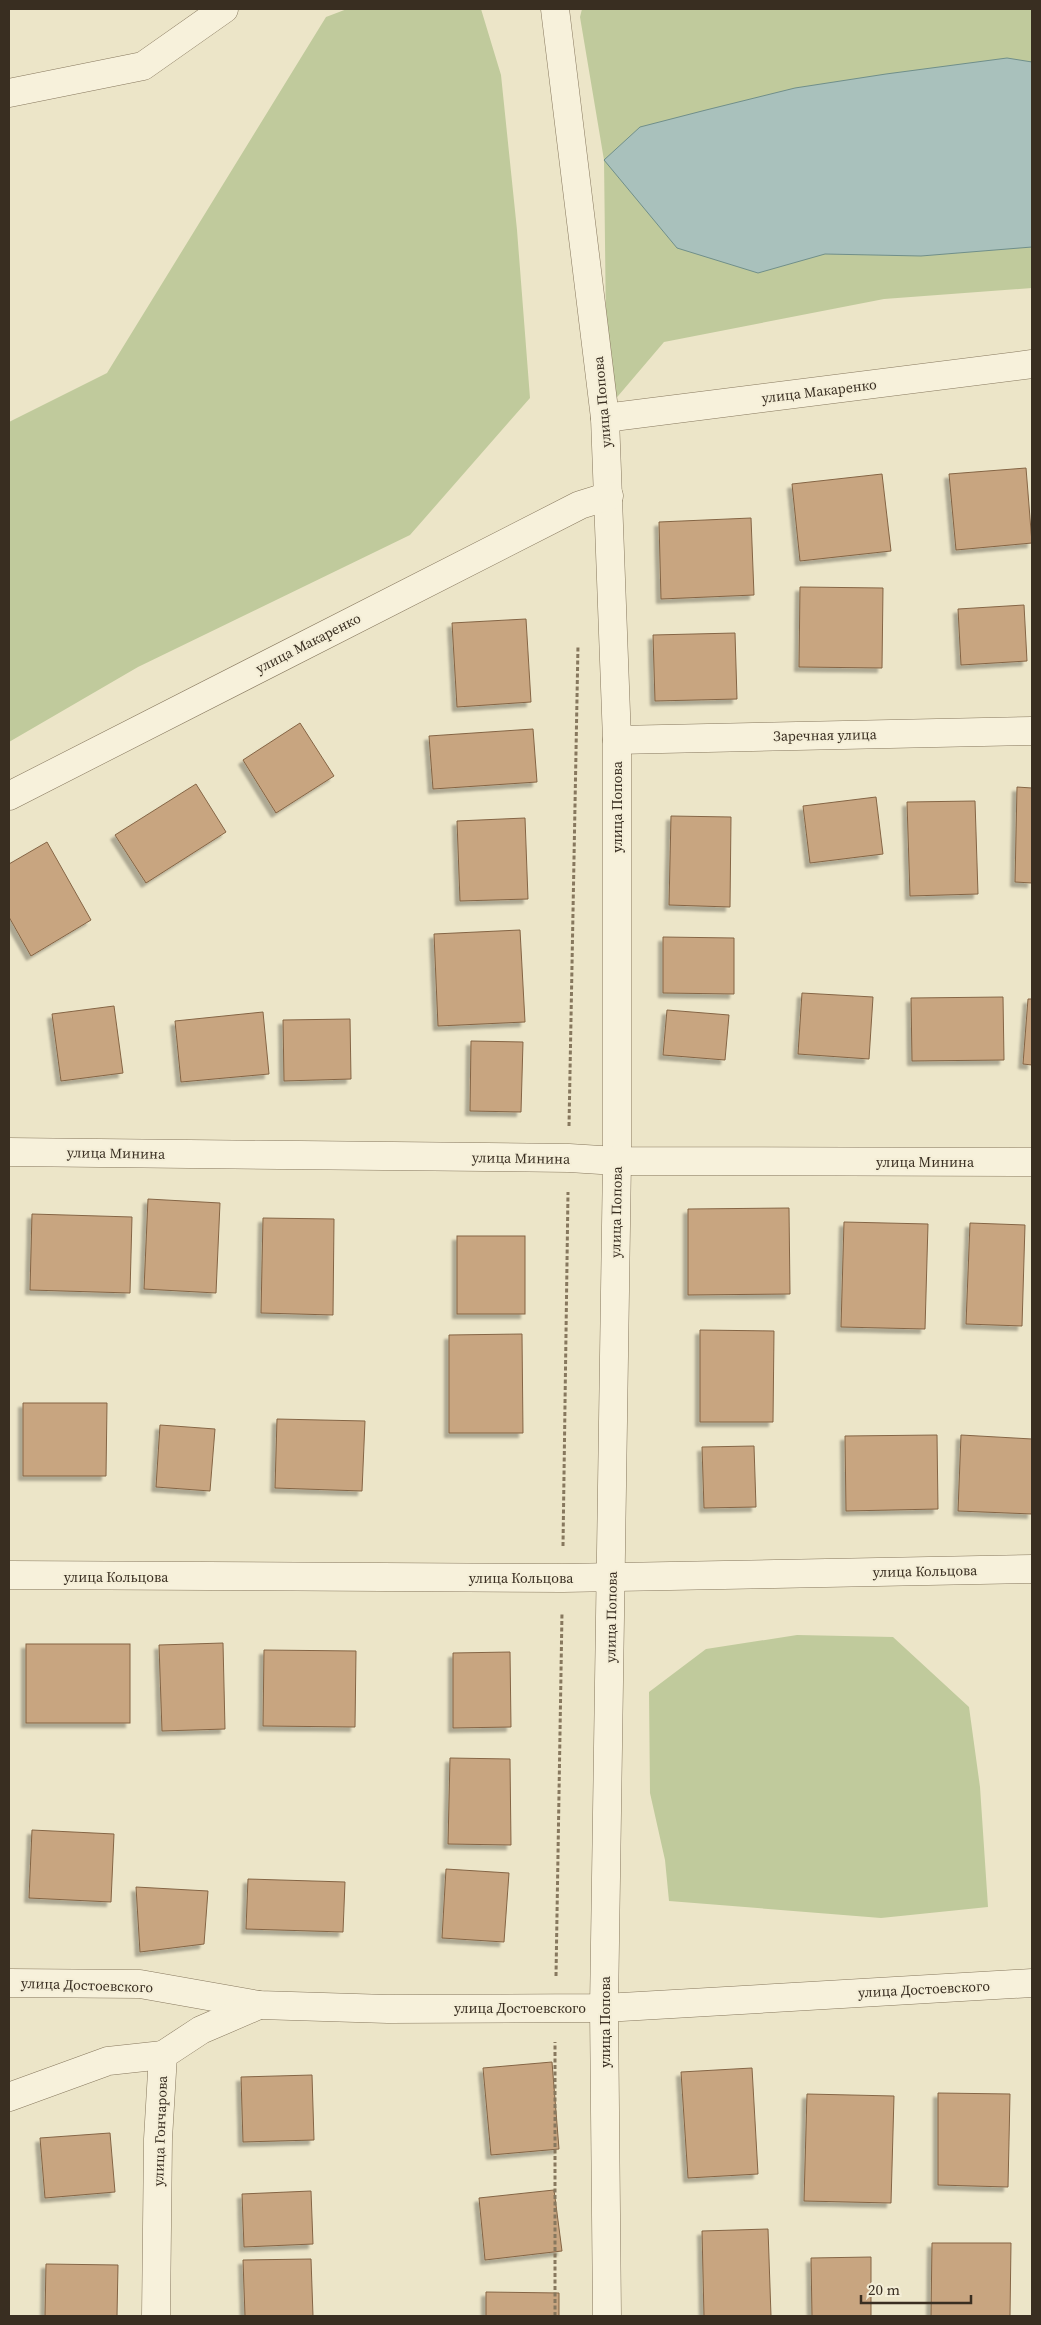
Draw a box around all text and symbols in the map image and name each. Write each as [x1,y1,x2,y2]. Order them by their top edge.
street label: улица Попова [588,355,616,448]
street label: улица Макаренко [760,374,878,408]
street label: улица Макаренко [252,608,364,678]
street label: Заречная улица [773,724,878,746]
street label: улица Попова [607,760,627,853]
street label: улица Минина [67,1142,166,1164]
street label: улица Минина [472,1147,571,1169]
street label: улица Минина [876,1152,975,1172]
street label: улица Попова [605,1165,627,1258]
street label: улица Кольцова [872,1560,978,1582]
street label: улица Кольцова [64,1567,169,1587]
street label: улица Кольцова [469,1568,574,1588]
street label: улица Попова [600,1570,622,1663]
street label: улица Достоевского [21,1973,154,1997]
street label: улица Попова [595,1975,615,2068]
street label: улица Достоевского [858,1976,991,2002]
street label: улица Достоевского [454,1998,586,2018]
street label: улица Гончарова [148,2074,172,2187]
scale bar [861,2272,971,2304]
text: 20 m [868,2279,900,2300]

